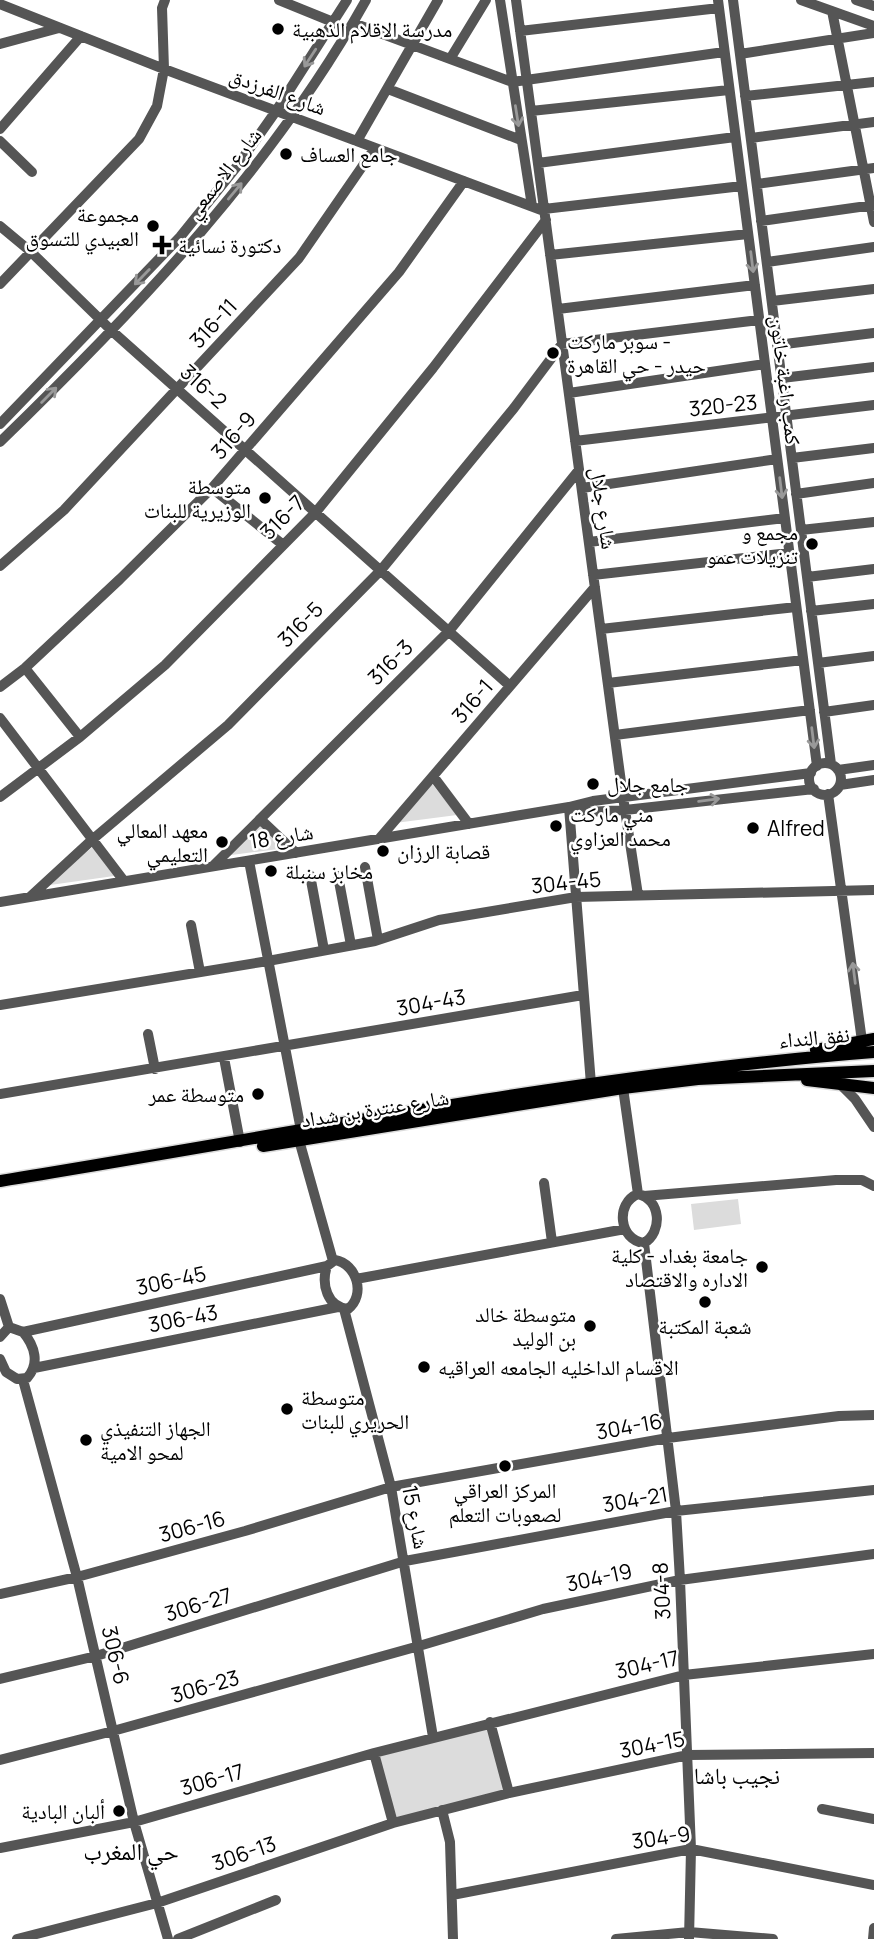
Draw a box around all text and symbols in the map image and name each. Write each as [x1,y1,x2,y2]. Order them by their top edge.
place label: مدرسة الاقلام الذهبية [292,15,452,44]
marker: مدرسة الاقلام الذهبية [270,21,286,37]
one-way arrow [303,47,317,67]
street label: شارع الفرزدق [226,61,330,121]
one-way arrow [511,104,524,127]
street label: شارع الاصمعي [179,122,270,226]
place label: جامع العساف [300,140,398,168]
marker: جامع العساف [278,146,294,162]
one-way arrow [227,182,243,200]
place label: مجموعة العبيدي للتسوق [26,200,139,255]
marker: مجموعة العبيدي للتسوق [145,218,161,234]
place label: دكتورة نسائية [178,231,282,259]
marker: دكتورة نسائية [152,235,172,255]
one-way arrow [745,250,758,273]
one-way arrow [134,268,151,285]
street label: 316-11 [183,292,243,354]
street label: كمب راغبة خاتون [764,314,808,447]
place label: سوبر ماركت - حيدر - حي القاهرة [567,327,706,382]
marker: سوبر ماركت - حيدر - حي القاهرة [545,345,561,361]
street label: 316-2 [175,358,233,414]
one-way arrow [40,386,57,403]
street label: 320-23 [687,387,759,423]
street label: 316-9 [204,405,262,465]
street label: شارع جلال [584,465,624,551]
place label: متوسطة الوزيرية للبنات [144,472,251,524]
one-way arrow [774,476,787,499]
street label: 316-7 [254,489,310,545]
marker: متوسطة الوزيرية للبنات [257,490,273,506]
place label: مجمع و تنزيلات عمو [707,518,798,570]
marker: مجمع و تنزيلات عمو [804,536,820,552]
street label: 316-5 [271,595,329,653]
street label: 316-3 [361,633,419,691]
street label: 316-1 [445,673,499,729]
one-way arrow [807,726,820,748]
place label: جامع جلال [607,770,688,798]
marker: جامع جلال [585,776,601,792]
one-way arrow [697,794,720,807]
place label: مني ماركت محمد العزاوي [570,800,671,855]
place label: Alfred [767,814,825,842]
place label: معهد المعالي التعليمي [117,816,208,871]
street label: شارع 18 [247,817,315,855]
marker: مني ماركت محمد العزاوي [548,818,564,834]
marker: Alfred [745,820,761,836]
marker: معهد المعالي التعليمي [214,834,230,850]
place label: قصابة الرزان [397,837,490,865]
marker: قصابة الرزان [375,843,391,859]
place label: مخابز سنبلة [285,857,373,885]
marker: مخابز سنبلة [263,863,279,879]
street label: 304-45 [530,864,602,900]
one-way arrow [847,962,860,985]
street label: 304-43 [394,982,468,1022]
street label: نفق النداء [777,1020,851,1054]
place label: متوسطة عمر [148,1080,244,1108]
street label: شارع عنترة بن شداد [299,1082,451,1134]
marker: متوسطة عمر [250,1086,266,1102]
place label: جامعة بغداد - كلية الاداره والاقتصاد [611,1241,748,1293]
street label: 306-45 [133,1259,209,1301]
marker: جامعة بغداد - كلية الاداره والاقتصاد [754,1259,770,1275]
marker: شعبة المكتبة [697,1294,713,1310]
street label: 306-43 [146,1298,220,1338]
place label: متوسطة خالد بن الوليد [475,1300,576,1352]
place label: شعبة المكتبة [658,1312,752,1340]
marker: متوسطة خالد بن الوليد [582,1318,598,1334]
place label: الاقسام الداخليه الجامعه العراقيه [438,1353,679,1382]
marker: الاقسام الداخليه الجامعه العراقيه [416,1359,432,1375]
place label: متوسطة الحريري للبنات [301,1383,409,1438]
marker: متوسطة الحريري للبنات [279,1401,295,1417]
street label: 304-16 [594,1406,664,1446]
place label: الجهاز التنفيذي لمحو الامية [100,1414,211,1466]
marker: الجهاز التنفيذي لمحو الامية [78,1432,94,1448]
marker: المركز العراقي لصعوبات التعلم [497,1458,513,1474]
place label: المركز العراقي لصعوبات التعلم [449,1476,561,1529]
street label: 304-21 [600,1479,670,1519]
street label: شارع 15 [396,1483,436,1551]
street label: 306-16 [156,1504,228,1548]
street label: 304-19 [563,1556,635,1598]
street label: 304-8 [646,1561,676,1621]
street label: 306-27 [161,1581,235,1627]
street label: 306-6 [96,1623,136,1687]
street label: 304-17 [612,1643,682,1685]
street label: 306-23 [168,1663,242,1709]
street label: 304-15 [617,1724,687,1764]
street label: 306-17 [177,1757,247,1801]
district label: نجيب باشا [694,1759,780,1791]
place label: ألبان البادية [21,1797,105,1825]
marker: ألبان البادية [111,1803,127,1819]
street label: 304-9 [630,1819,692,1855]
street label: 306-13 [208,1829,280,1877]
district label: حي المغرب [83,1834,179,1871]

